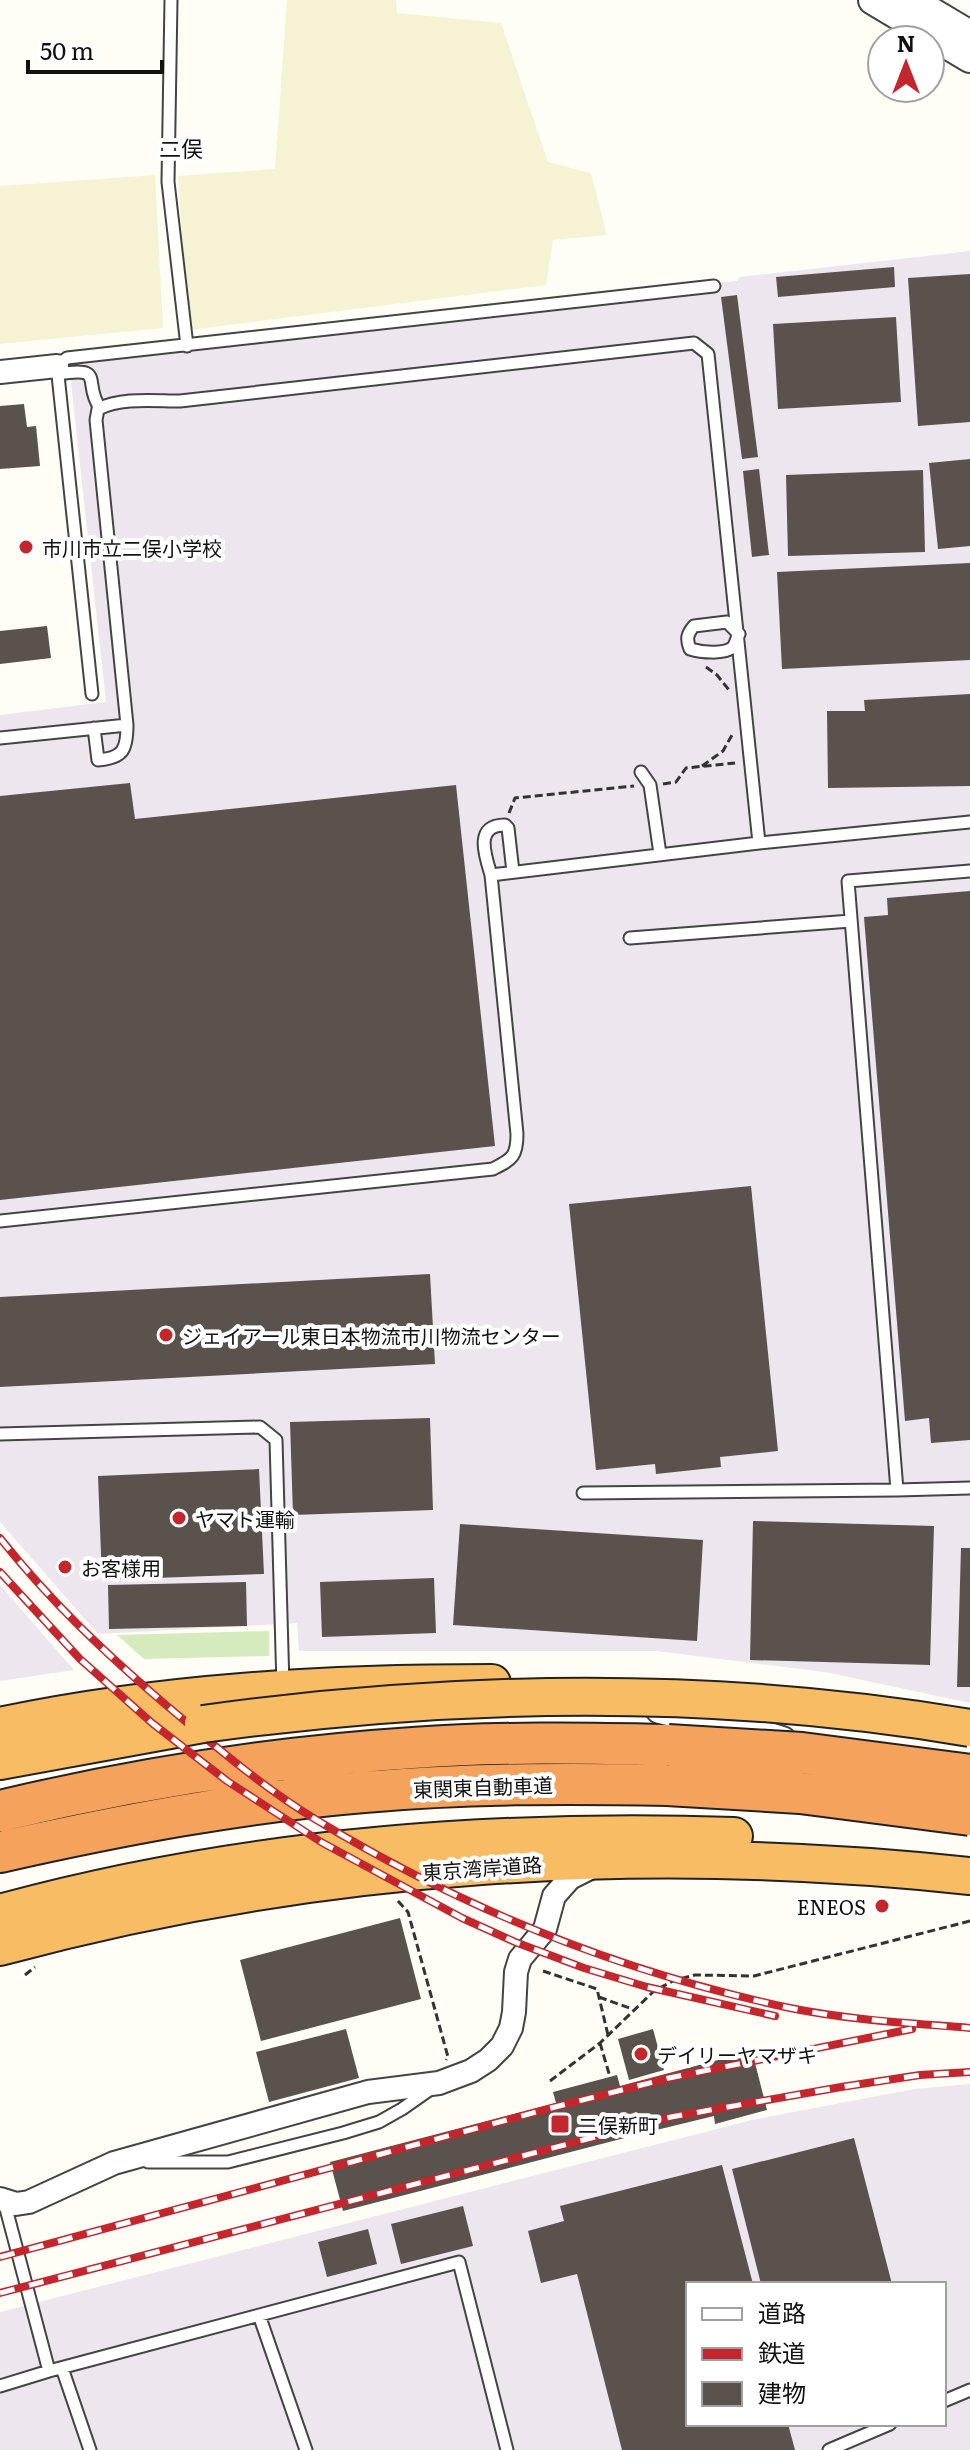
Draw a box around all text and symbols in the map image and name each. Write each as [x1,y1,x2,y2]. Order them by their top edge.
scale bar [28,24,162,74]
north arrow [866,24,946,104]
text: N [897,26,915,59]
text: 50 m [40,32,94,67]
district label: 二俣 [159,131,203,164]
place label: 市川市立二俣小学校 [42,532,222,562]
marker: 市川市立二俣小学校 [17,538,35,556]
place label: ジェイアール東日本物流市川物流センター [182,1320,561,1350]
marker: ジェイアール東日本物流市川物流センター [157,1326,175,1344]
place label: ヤマト運輸 [195,1503,295,1533]
marker: ヤマト運輸 [170,1509,188,1527]
place label: お客様用 [81,1552,161,1582]
marker: お客様用 [56,1558,74,1576]
street label: 東関東自動車道 [413,1769,553,1803]
street label: 東京湾岸道路 [421,1848,543,1886]
place label: ENEOS [797,1891,866,1921]
marker: ENEOS [873,1897,891,1915]
place label: デイリーヤマザキ [657,2039,817,2069]
marker: デイリーヤマザキ [632,2045,650,2063]
place label: 二俣新町 [578,2109,658,2139]
marker: 二俣新町 [549,2113,571,2135]
legend [686,2282,946,2426]
text: 道路 [758,2294,806,2329]
text: 鉄道 [758,2334,806,2369]
text: 建物 [758,2374,806,2409]

